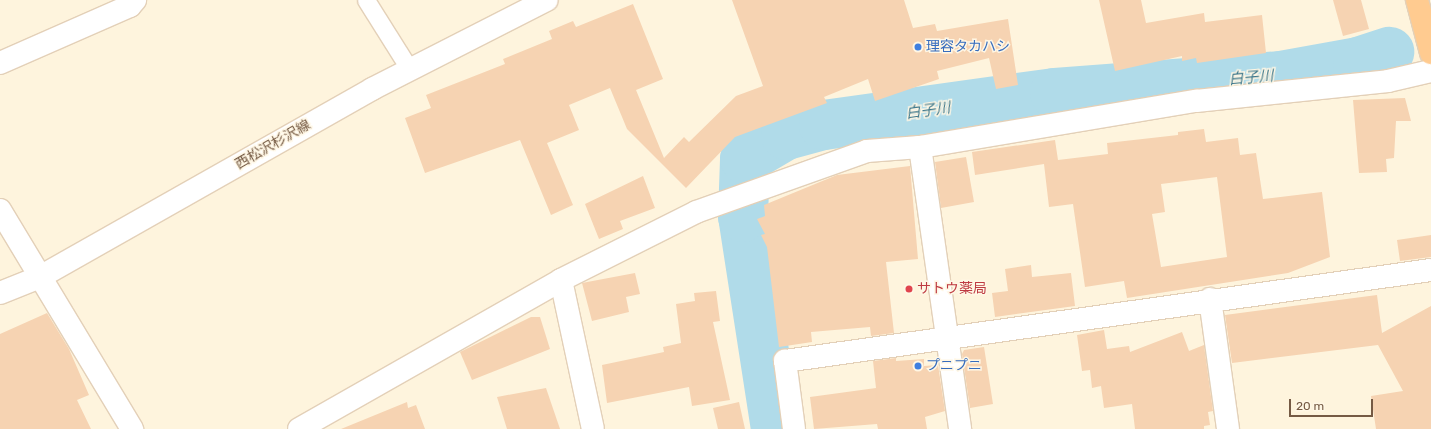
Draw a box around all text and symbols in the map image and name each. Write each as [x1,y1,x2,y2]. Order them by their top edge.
place label: 理容タカハシ [926,39,1010,55]
marker: 理容タカハシ [913,42,923,52]
water label: 白子川 [1228,67,1274,89]
water label: 白子川 [904,99,952,123]
street label: 西松沢杉沢線 [232,117,314,173]
place label: サトウ薬局 [917,281,987,297]
marker: サトウ薬局 [904,284,914,294]
place label: プニプニ [926,358,982,374]
marker: プニプニ [913,361,923,371]
scale bar [1291,391,1375,417]
text: 20 m [1296,399,1324,413]

